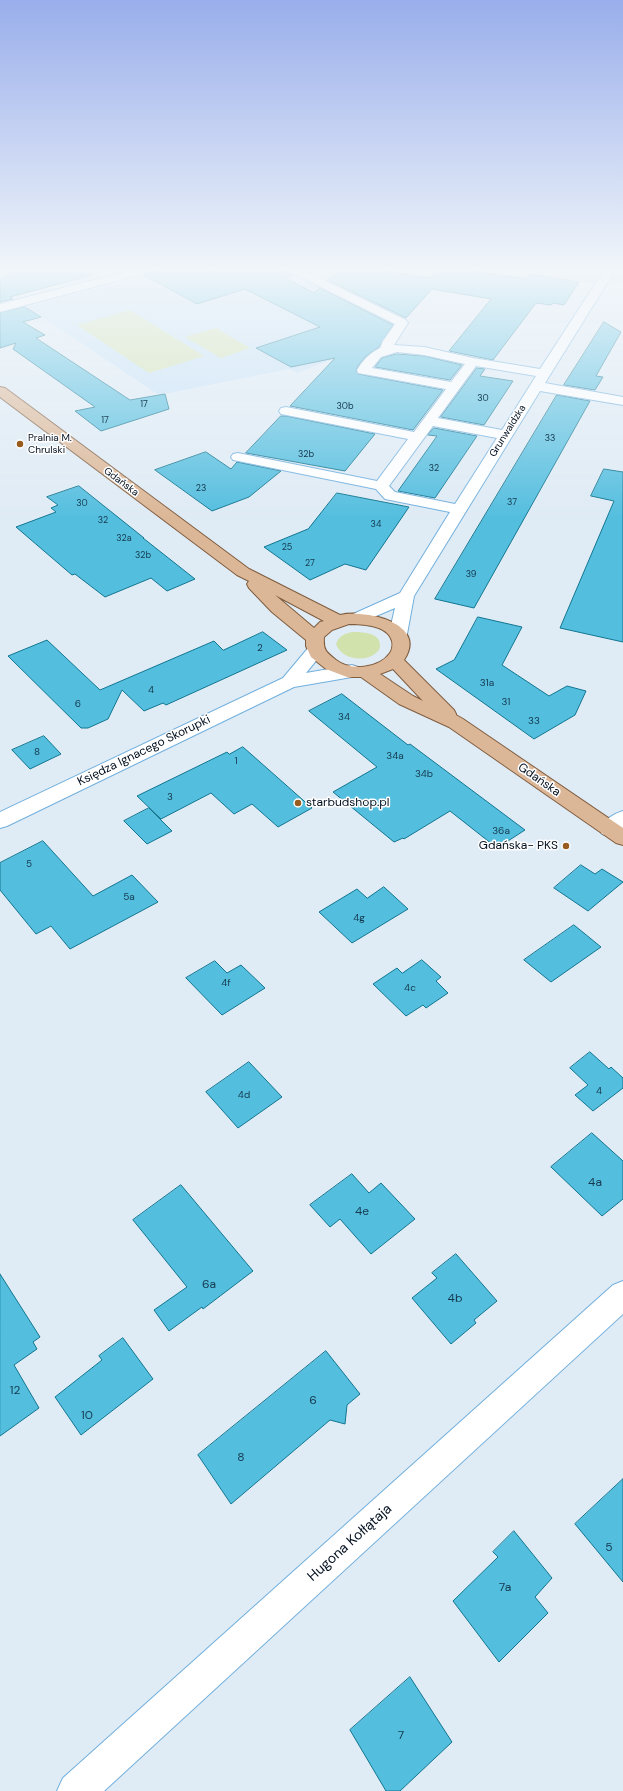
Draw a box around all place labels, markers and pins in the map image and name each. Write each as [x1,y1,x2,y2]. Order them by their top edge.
place label: Pralnia M. Chrulski [28,432,72,456]
marker: Pralnia M. Chrulski [15,439,25,449]
place label: starbudshop.pl [306,796,389,810]
marker: starbudshop.pl [293,798,303,808]
place label: Gdańska- PKS [479,839,558,853]
marker: Gdańska- PKS [561,841,571,851]

